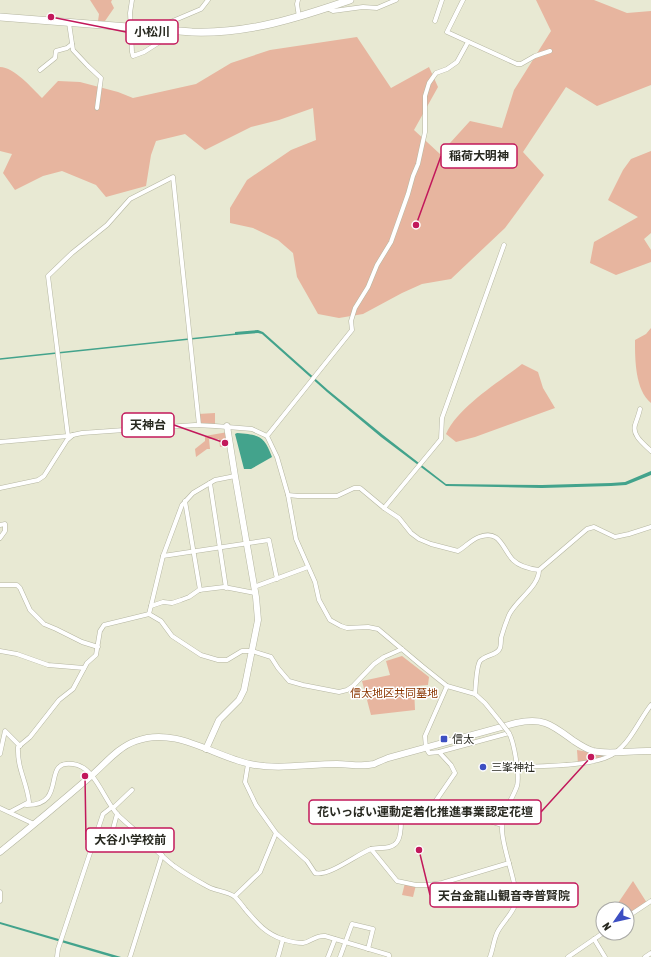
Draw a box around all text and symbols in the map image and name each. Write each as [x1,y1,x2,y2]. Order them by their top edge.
callout: 小松川 [126,20,178,44]
text: 小松川 [134,25,170,39]
callout: 稲荷大明神 [441,144,517,168]
text: 稲荷大明神 [449,149,509,163]
callout: 天神台 [122,413,174,437]
text: 天神台 [130,418,166,432]
park label: 信太地区共同墓地 [350,687,438,699]
place label: 信太 [452,733,474,745]
marker: 信太 [439,734,449,744]
place label: 三峯神社 [491,761,535,773]
marker: 三峯神社 [478,762,488,772]
callout: 花いっぱい運動定着化推進事業認定花壇 [309,800,541,824]
text: 花いっぱい運動定着化推進事業認定花壇 [317,805,533,819]
callout: 大谷小学校前 [86,828,174,852]
text: 大谷小学校前 [94,833,166,847]
callout: 天台金龍山観音寺普賢院 [430,883,578,907]
text: 天台金龍山観音寺普賢院 [438,889,570,903]
north arrow [595,901,635,941]
text: N [600,921,614,933]

